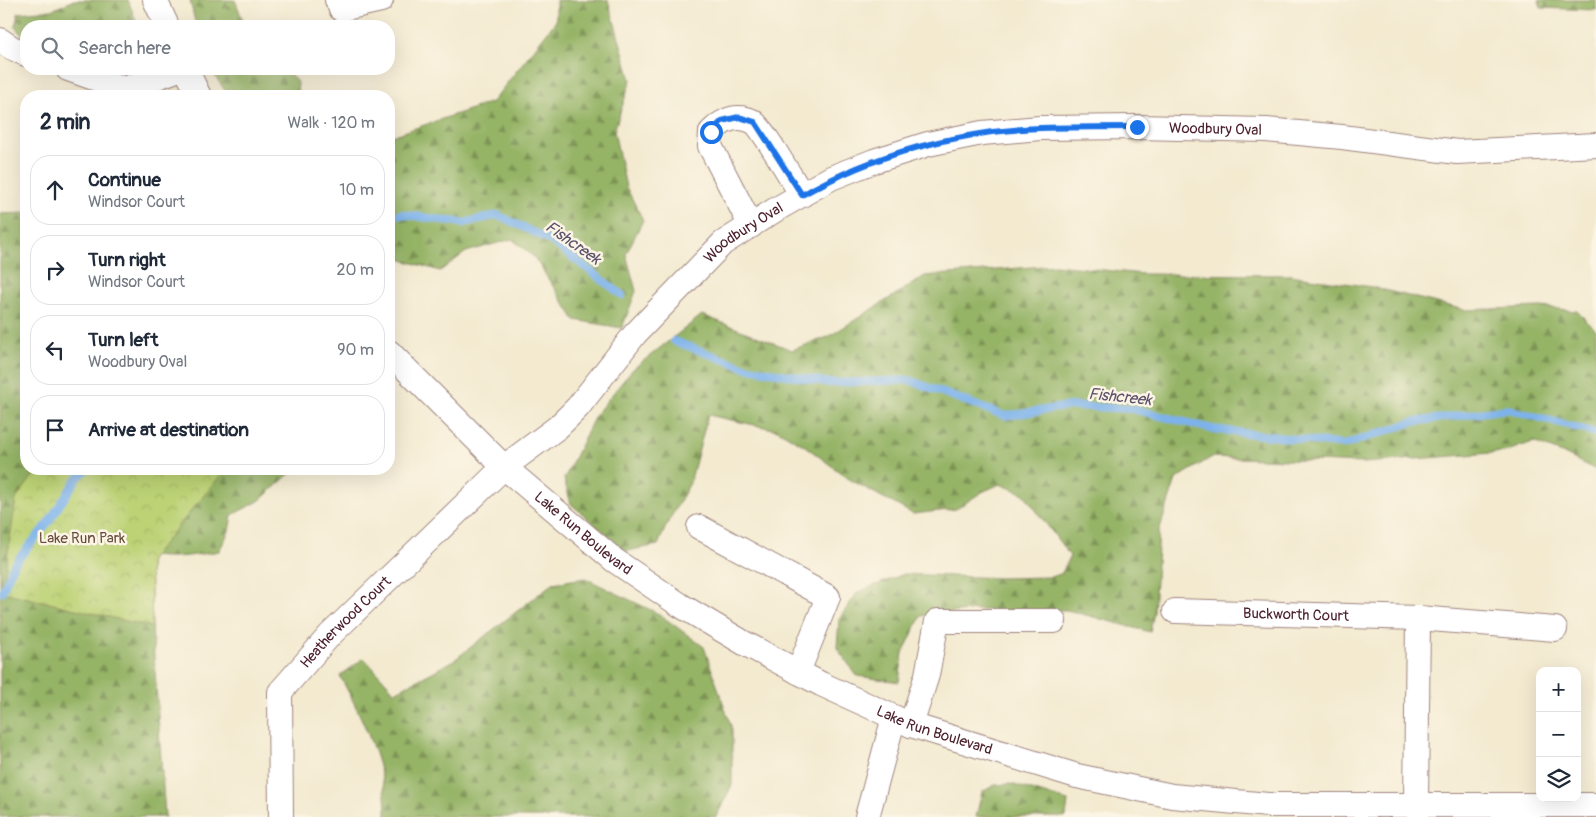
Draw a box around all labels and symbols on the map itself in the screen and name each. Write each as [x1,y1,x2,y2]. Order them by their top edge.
route end [1126,116,1149,139]
street label: Woodbury Oval [1169,118,1262,139]
route start [700,121,723,144]
street label: Woodbury Oval [700,198,786,267]
water label: Fishcreek [541,217,606,270]
water label: Fishcreek [1088,384,1154,410]
street label: Lake Run Boulevard [530,487,636,579]
park label: Lake Run Park [39,529,126,548]
street label: Heatherwood Court [296,571,396,672]
street label: Buckworth Court [1243,603,1350,626]
street label: Lake Run Boulevard [873,701,995,759]

